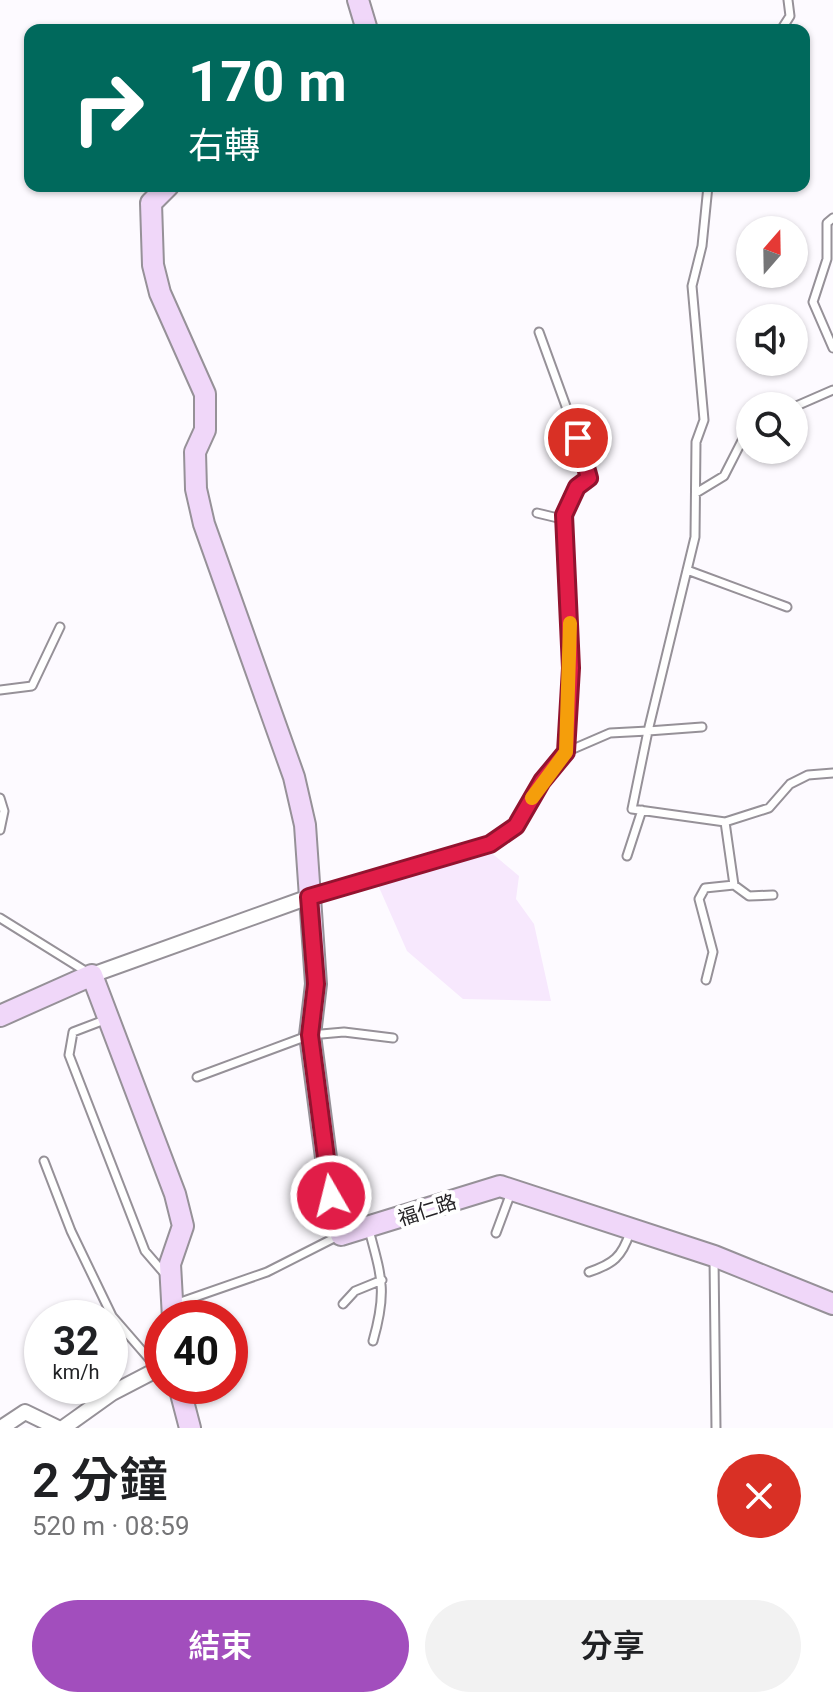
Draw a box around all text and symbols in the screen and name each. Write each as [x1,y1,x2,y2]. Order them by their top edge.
text: 170 m [188,49,347,115]
icon: right [56,56,160,160]
text: 右轉 [188,125,260,167]
north arrow [736,216,808,288]
map controls [736,216,808,464]
button: sound [736,304,808,376]
button: search [736,392,808,464]
pin [544,404,612,472]
icon: arrive [556,416,600,460]
position arrow [289,1154,373,1238]
street label: 福仁路 [395,1189,459,1231]
speed limit sign: 40 [144,1300,248,1404]
text: 32 [53,1318,99,1365]
text: km/h [53,1360,99,1384]
text: 2 分鐘 [32,1452,167,1509]
button: close [717,1454,801,1538]
text: 520 m · 08:59 [32,1511,190,1541]
button: 結束 [32,1600,409,1692]
button: 分享 [425,1600,801,1692]

